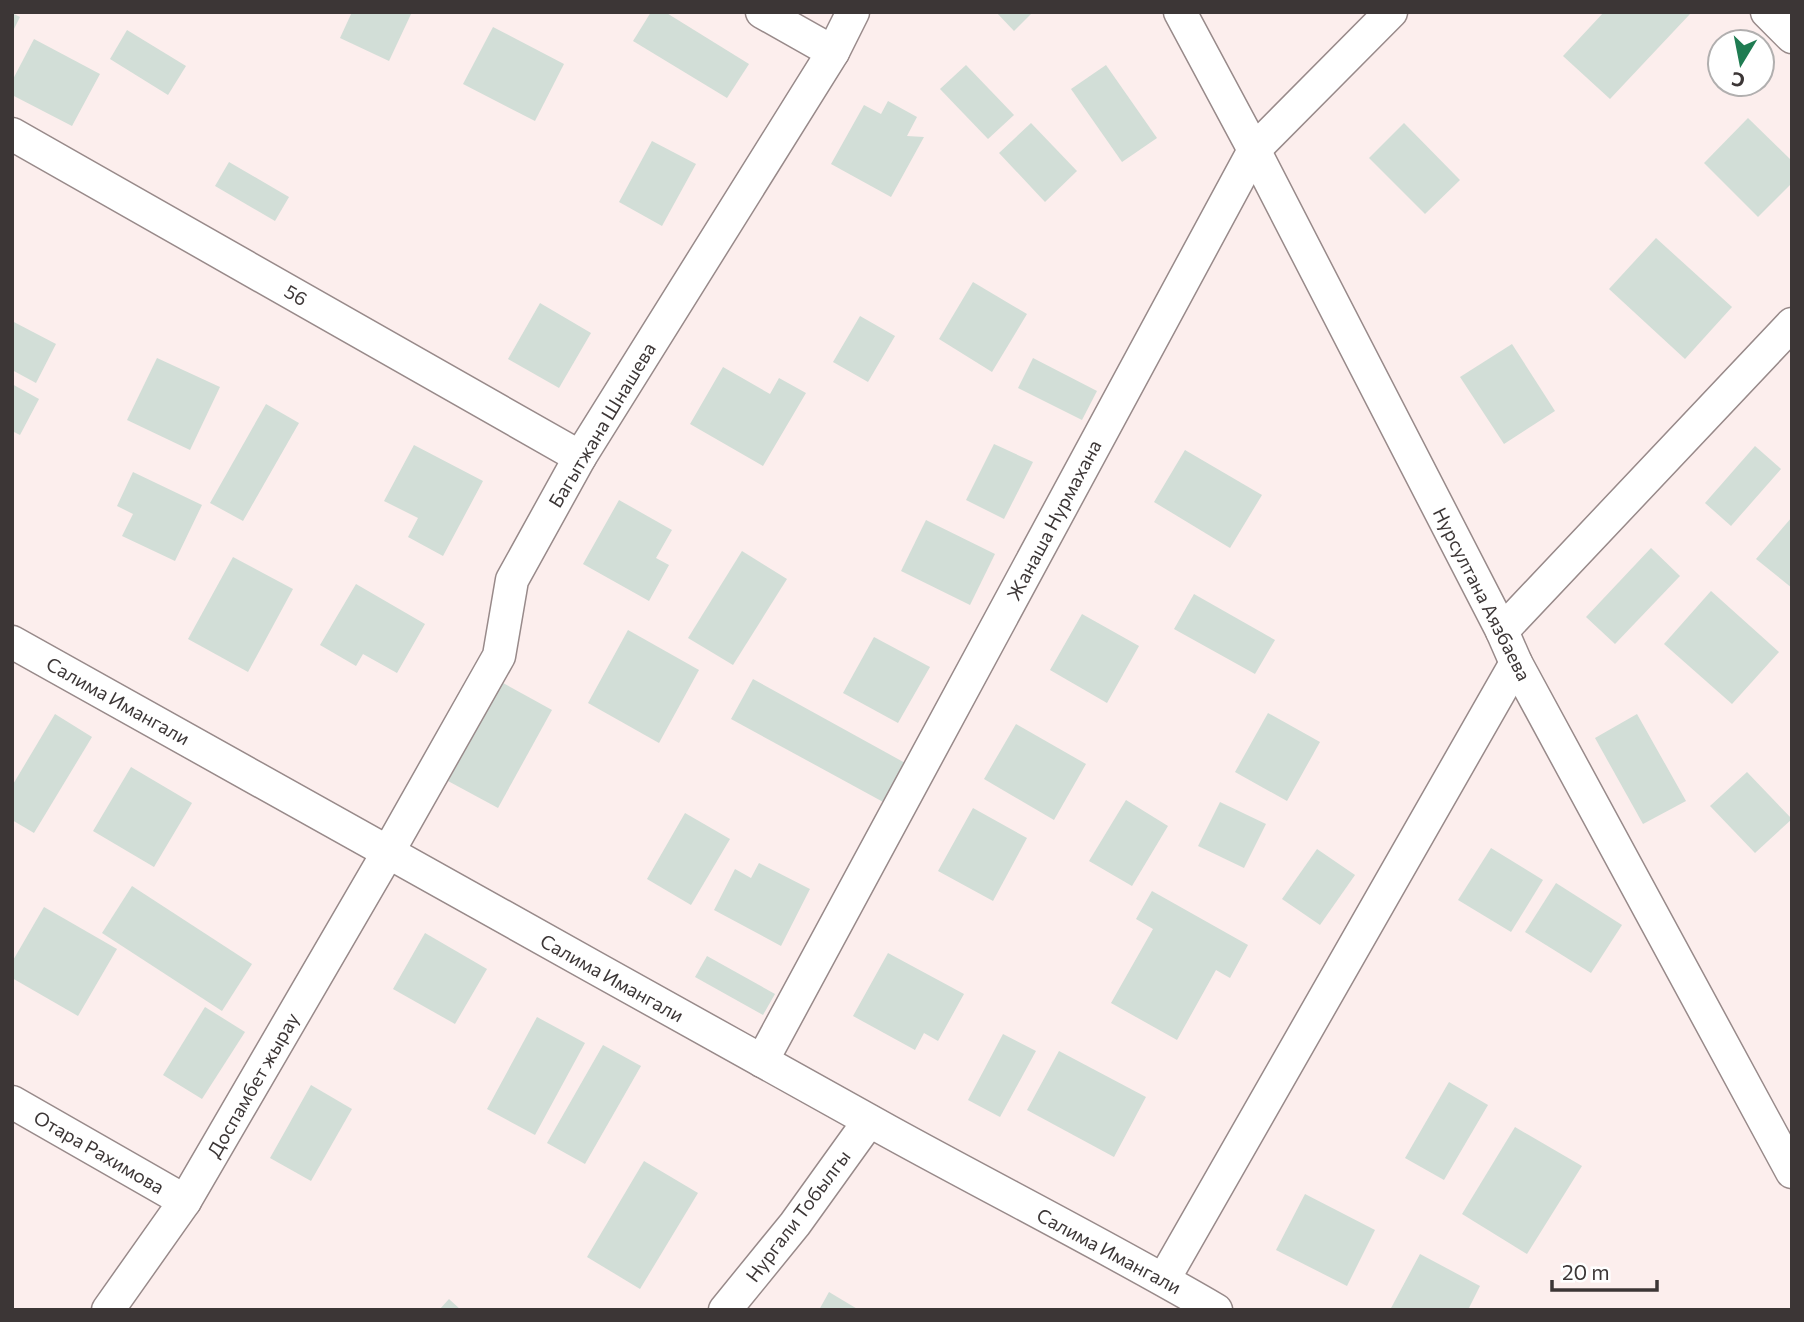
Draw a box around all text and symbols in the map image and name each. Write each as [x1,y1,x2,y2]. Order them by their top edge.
north arrow [1706,28,1776,98]
text: С [1730,68,1746,93]
street label: 56 [281,279,312,310]
street label: Багытжана Шнашева [543,338,660,511]
street label: Жанаша Нурмахана [1001,436,1106,604]
street label: Нурсултана Аязбаева [1429,503,1536,684]
street label: Салима Имангали [43,652,194,749]
street label: Салима Имангали [537,929,688,1026]
street label: Доспамбет жырау [202,1008,303,1161]
street label: Отара Рахимова [30,1105,168,1198]
street label: Нургали Тобылгы [740,1145,855,1286]
street label: Салима Имангали [1033,1203,1185,1298]
scale bar [1552,1248,1657,1292]
text: 20 m [1562,1259,1610,1284]

